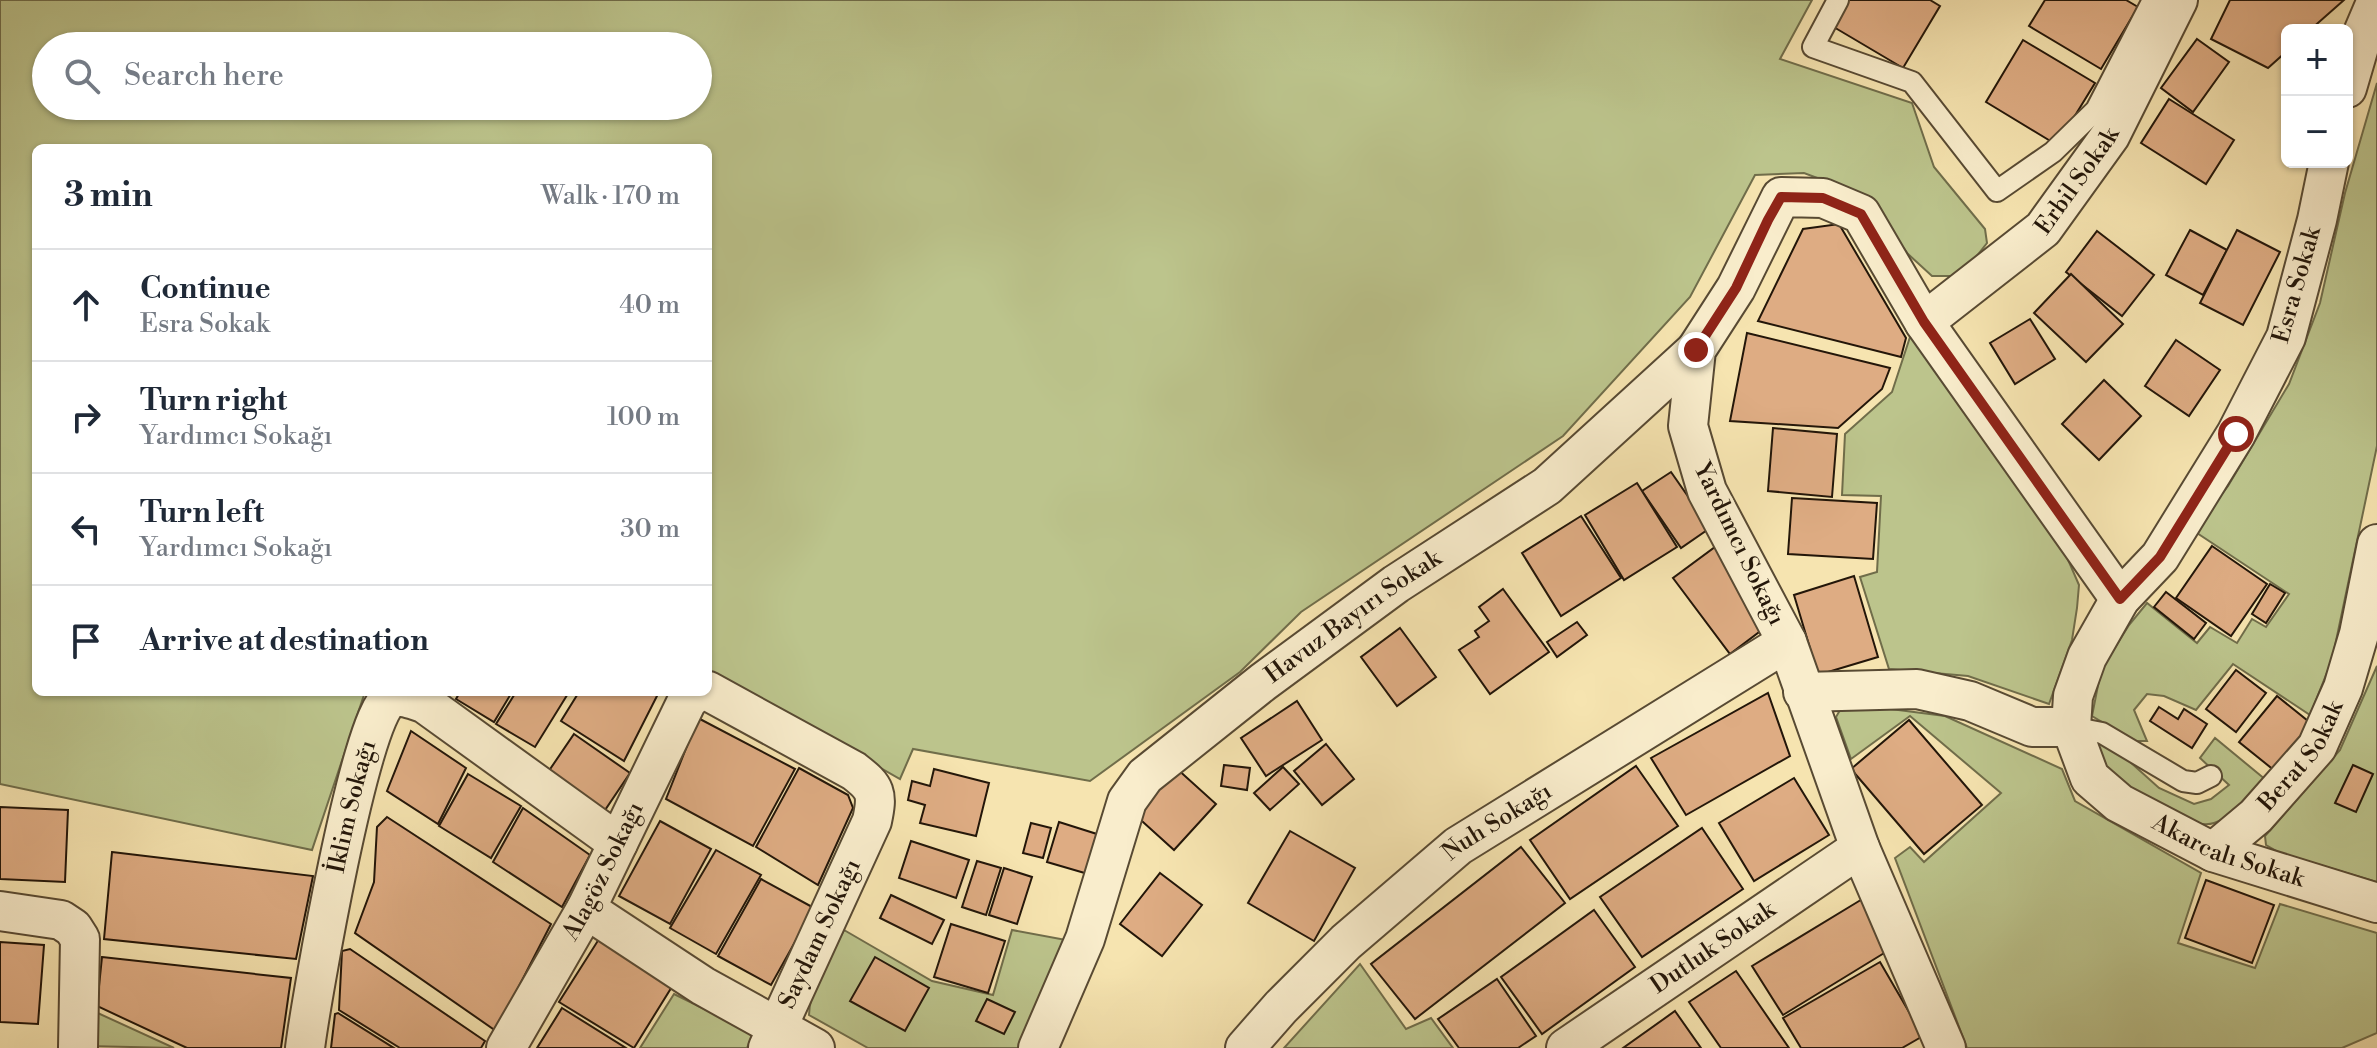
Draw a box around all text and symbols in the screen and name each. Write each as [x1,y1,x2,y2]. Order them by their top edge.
map controls [2281,24,2353,168]
button: + [2281,24,2353,96]
search box [32,32,712,120]
icon: search [60,54,104,98]
text: Search here [124,57,284,95]
button: − [2281,96,2353,168]
street label: Erbil Sokak [2029,122,2127,241]
text: 3 min [64,175,153,217]
text: Walk · 170 m [541,180,680,212]
street label: Esra Sokak [2266,222,2328,347]
text: Continue [140,270,271,308]
icon: ahead [64,283,108,327]
text: 40 m [619,289,680,321]
text: Esra Sokak [140,308,270,340]
route end [1678,332,1714,368]
text: Turn right [140,382,287,420]
icon: right [64,395,108,439]
text: 100 m [607,401,680,433]
route start [2218,416,2254,452]
text: Yardımcı Sokağı [140,420,332,452]
street label: Yardımcı Sokağı [1686,456,1791,630]
text: Turn left [140,494,264,532]
icon: left [64,507,108,551]
text: 30 m [620,513,680,545]
text: Yardımcı Sokağı [140,532,332,564]
street label: Havuz Bayırı Sokak [1259,543,1448,690]
icon: arrive [64,619,108,663]
text: Arrive at destination [140,622,429,660]
street label: Berat Sokak [2251,695,2351,819]
street label: İklim Sokağı [321,736,383,876]
street label: Nuh Sokağı [1436,776,1558,868]
street label: Alagöz Sokağı [556,797,651,947]
street label: Akarcalı Sokak [2146,807,2309,895]
street label: Saydam Sokağı [772,854,868,1014]
street label: Dutluk Sokak [1645,894,1783,1001]

